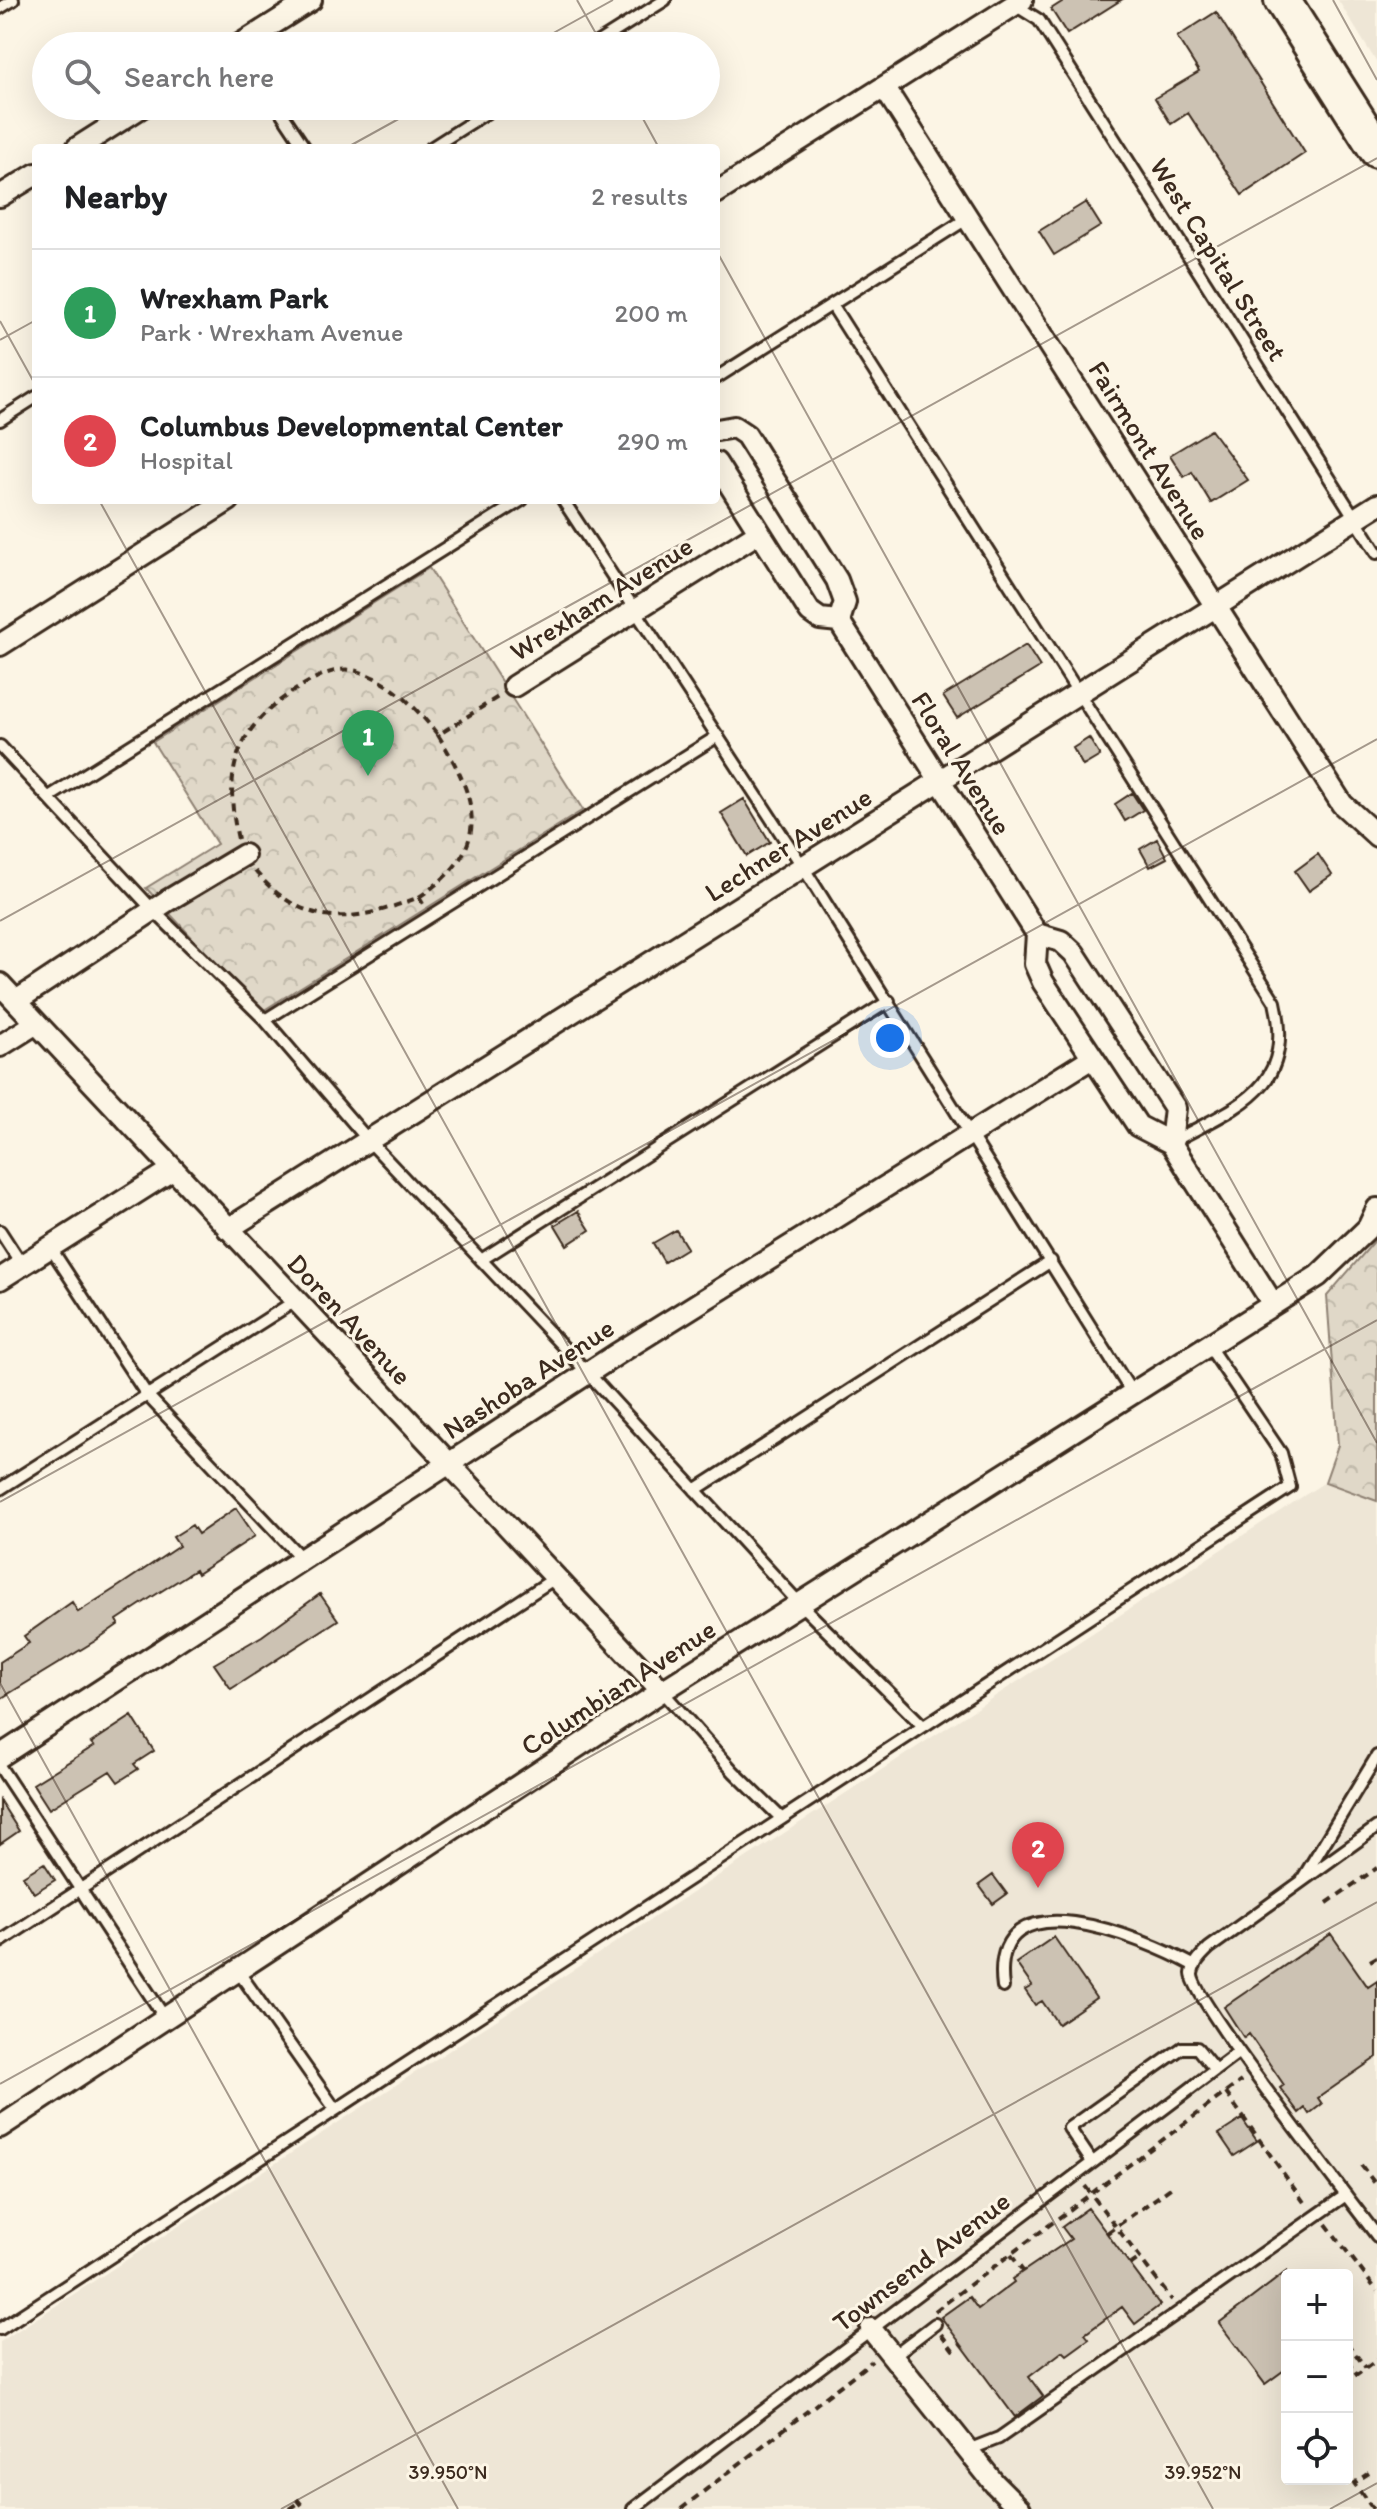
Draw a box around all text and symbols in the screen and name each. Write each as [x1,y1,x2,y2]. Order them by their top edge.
search box [32,32,720,120]
icon: search [60,54,104,98]
text: Search here [124,58,274,95]
street label: West Capital Street [1143,151,1295,367]
text: Nearby [64,176,167,217]
text: 2 results [591,180,688,212]
text: Wrexham Park [140,279,328,316]
text: 1 [84,297,96,329]
text: 200 m [615,297,688,329]
text: Park · Wrexham Avenue [140,316,403,348]
street label: Fairmont Avenue [1081,354,1219,546]
text: Columbus Developmental Center [140,407,562,444]
text: 2 [83,425,97,457]
text: 290 m [617,425,688,457]
text: Hospital [140,444,233,476]
street label: Wrexham Avenue [503,528,699,668]
street label: Floral Avenue [904,685,1020,841]
pin: 1 [342,710,394,776]
street label: Lechner Avenue [698,779,878,909]
your location [870,1018,910,1058]
street label: Doren Avenue [280,1246,420,1392]
street label: Nashoba Avenue [436,1310,620,1446]
street label: Columbian Avenue [514,1611,722,1763]
pin: 2 [1012,1822,1064,1888]
street label: Townsend Avenue [826,2183,1016,2339]
map controls [1281,2269,1353,2485]
button: + [1281,2269,1353,2341]
button: − [1281,2341,1353,2413]
button: locate [1281,2413,1353,2485]
text: 39.950°N [409,2460,487,2484]
text: 39.952°N [1164,2460,1242,2484]

